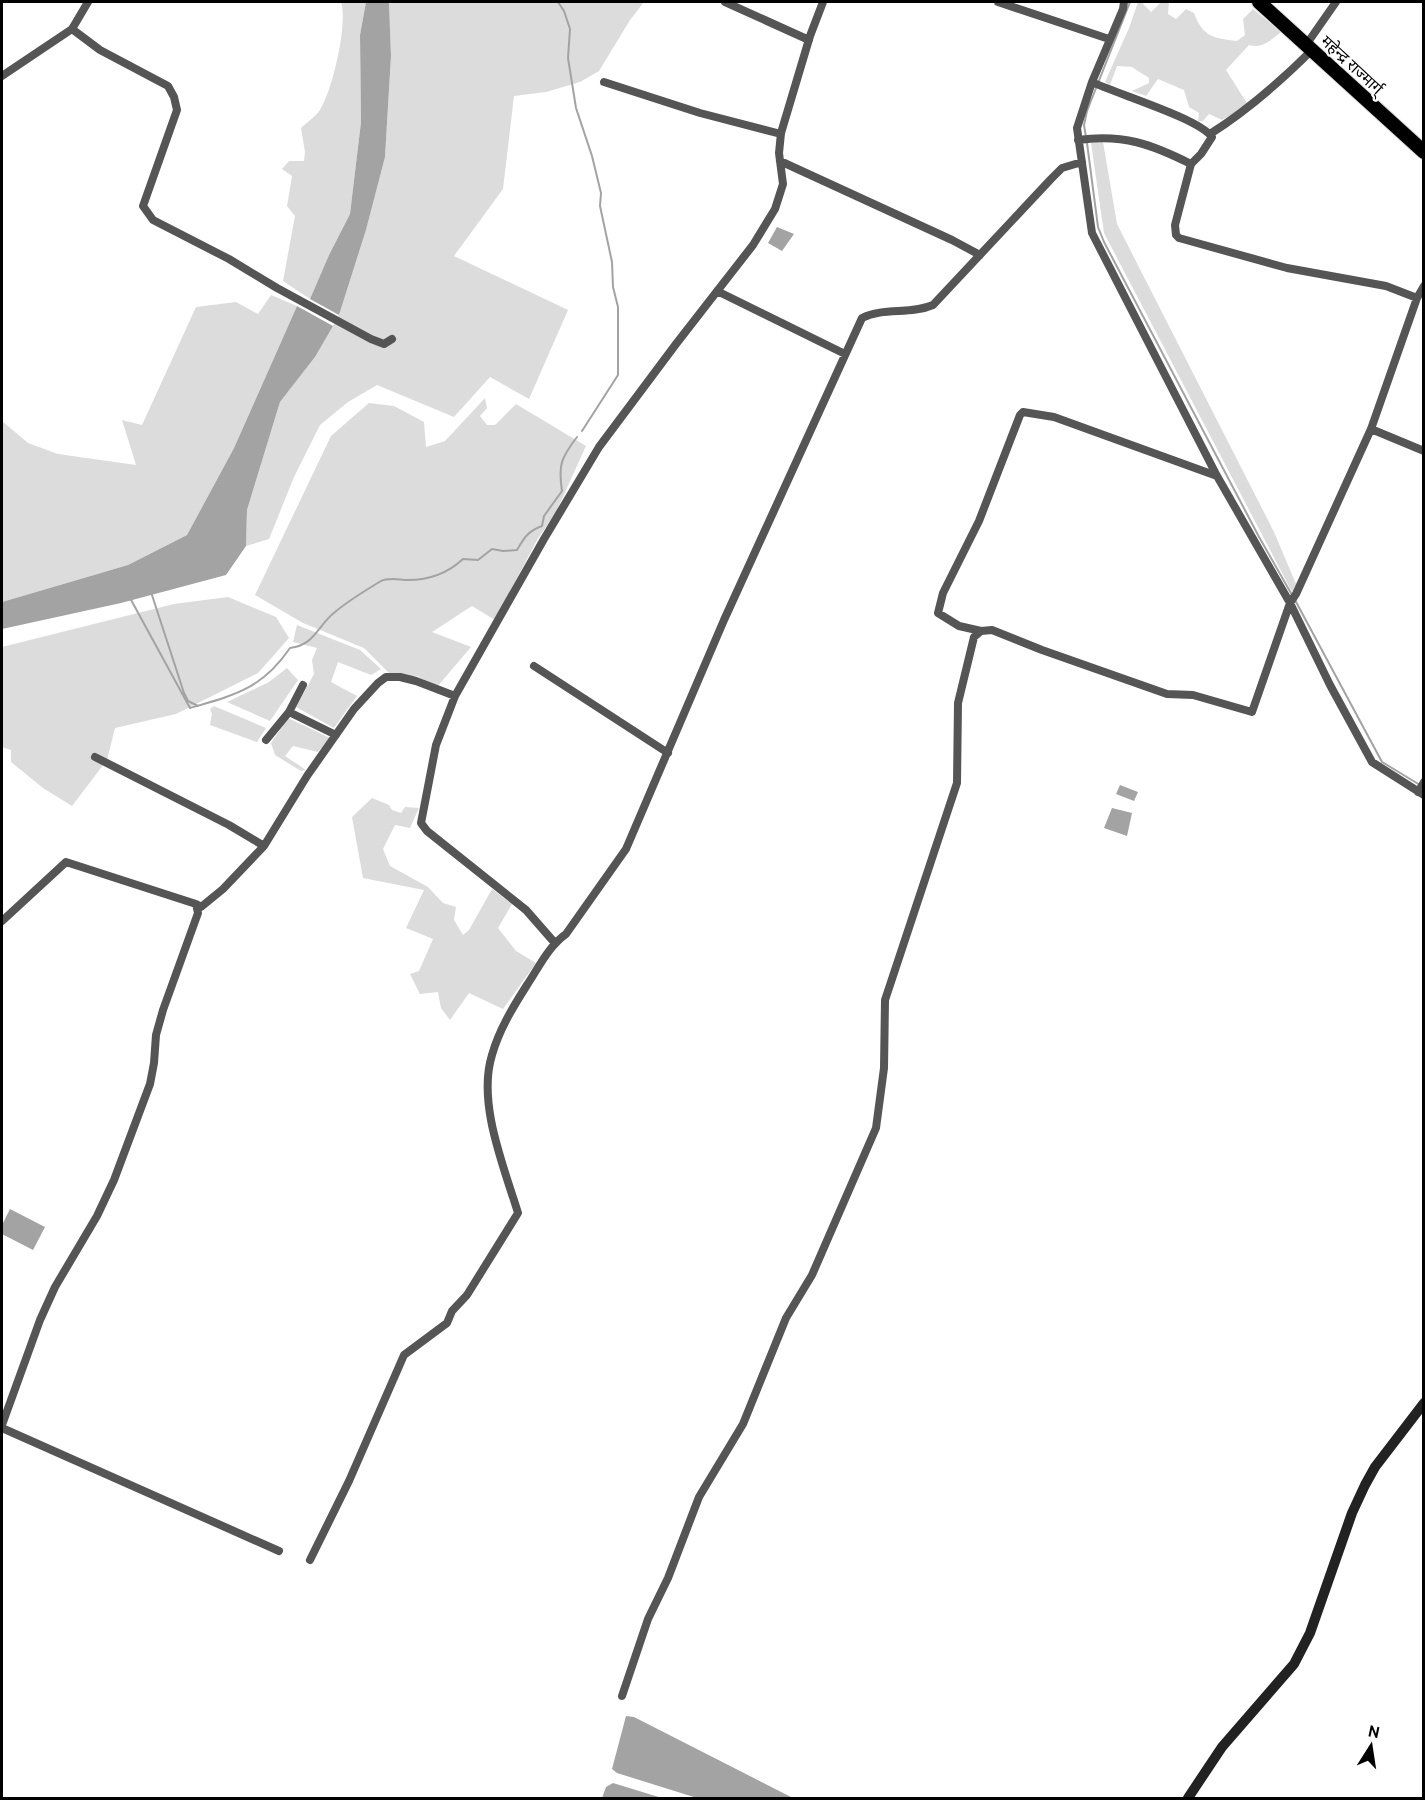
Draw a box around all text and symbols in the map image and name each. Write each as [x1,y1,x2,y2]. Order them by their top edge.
street label: महेन्द्र राज्मार्ग् [1316,32,1389,101]
north arrow [1341,1716,1401,1776]
text: N [1367,1721,1382,1742]

